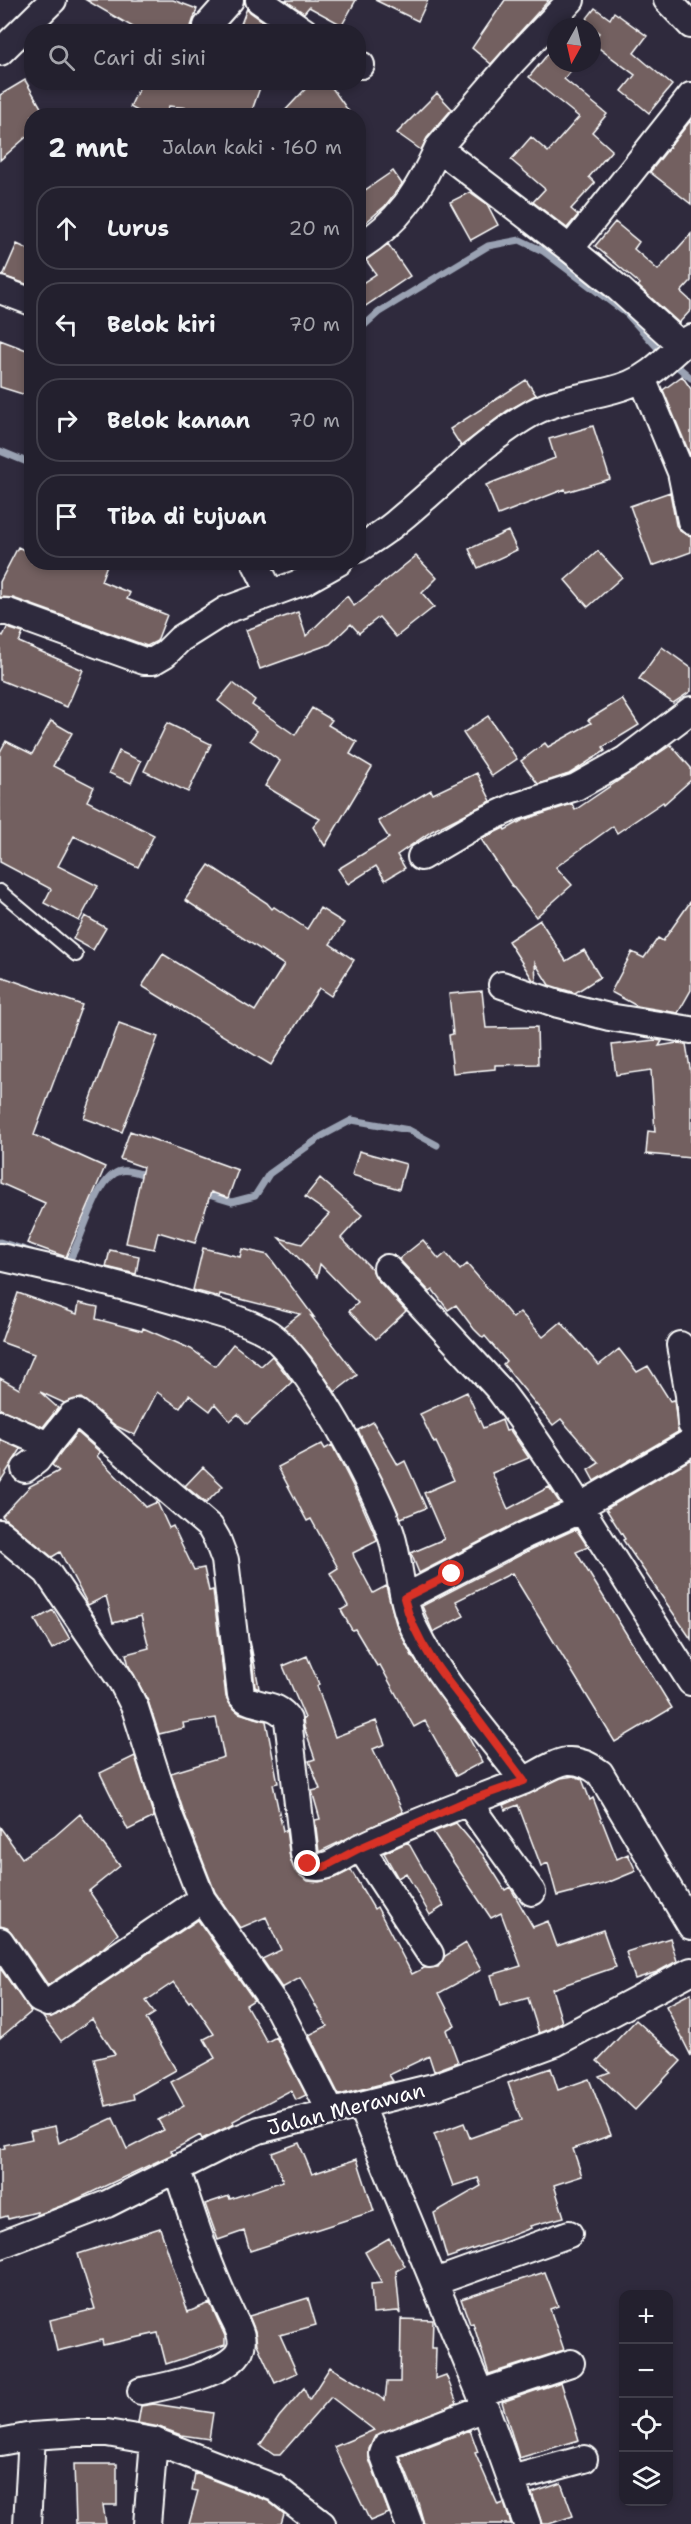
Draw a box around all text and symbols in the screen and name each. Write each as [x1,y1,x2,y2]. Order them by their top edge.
north arrow [547,18,601,72]
search box [24,24,366,90]
icon: search [45,41,78,74]
text: Cari di sini [93,43,206,72]
text: 2 mnt [48,130,128,165]
text: Jalan kaki · 160 m [162,134,342,160]
icon: ahead [50,212,83,245]
text: Lurus [107,214,169,243]
text: 20 m [289,215,340,241]
icon: left [50,308,83,341]
text: Belok kiri [107,310,216,339]
text: 70 m [288,311,340,337]
icon: right [50,404,83,437]
text: Belok kanan [107,406,250,435]
text: 70 m [288,407,340,433]
icon: arrive [50,500,83,533]
text: Tiba di tujuan [107,502,267,531]
route start [438,1560,464,1586]
route end [294,1850,320,1876]
street label: Jalan Merawan [264,2076,428,2142]
map controls [619,2290,673,2506]
button: + [619,2290,673,2344]
button: − [619,2344,673,2398]
button: locate [619,2398,673,2452]
button: layers [619,2452,673,2506]

